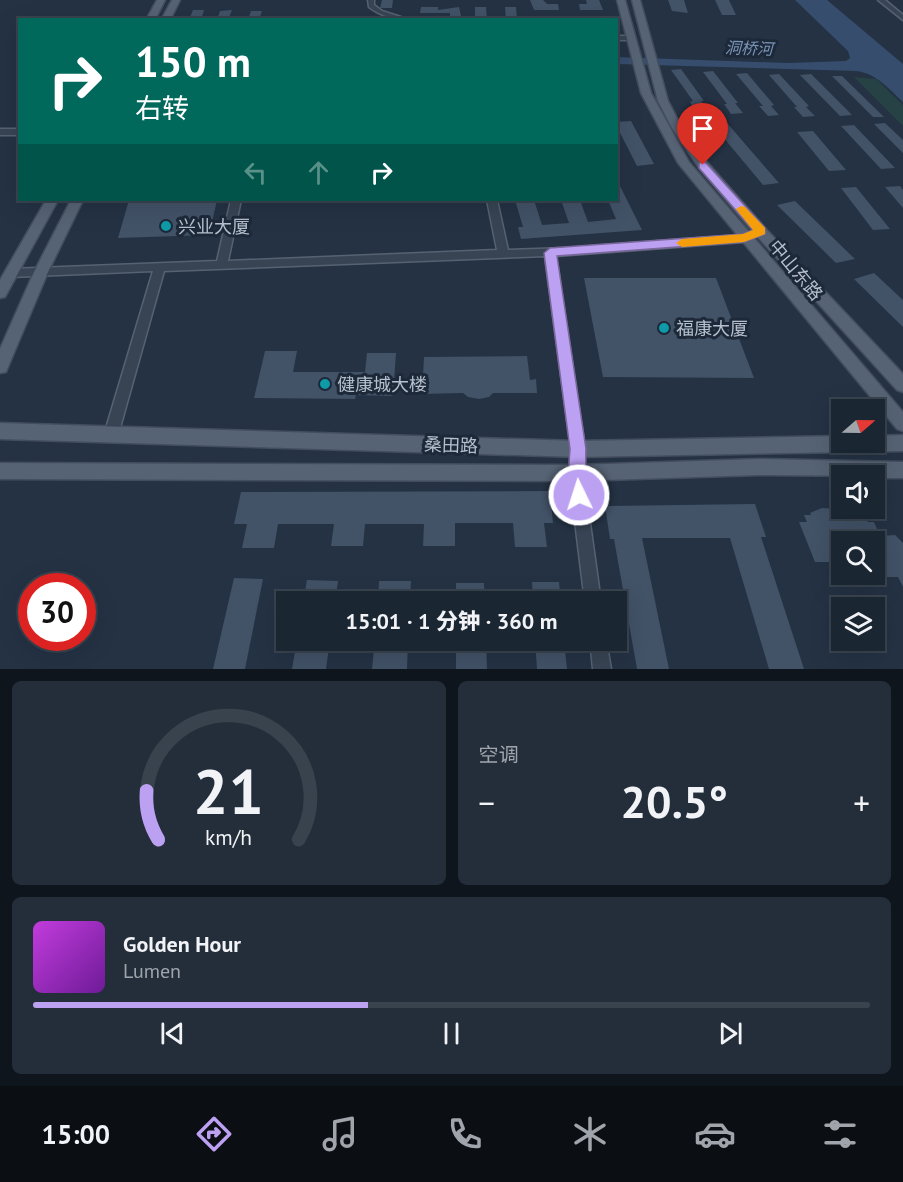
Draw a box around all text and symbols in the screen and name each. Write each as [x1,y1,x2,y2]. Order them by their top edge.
text: 150 m [135,34,251,89]
water label: 洞桥河 [725,37,776,59]
icon: right [36,42,114,120]
text: 右转 [135,91,189,125]
pin [677,103,728,165]
icon: arrive [686,112,719,145]
icon: left [239,156,272,189]
icon: ahead [302,156,335,189]
icon: right [365,156,398,189]
place label: 兴业大厦 [178,215,250,238]
marker: 兴业大厦 [159,219,173,233]
street label: 中山东路 [764,235,828,305]
place label: 福康大厦 [676,317,748,340]
marker: 福康大厦 [657,321,671,335]
place label: 健康城大楼 [337,373,427,396]
marker: 健康城大楼 [318,377,332,391]
north arrow [831,399,885,453]
map controls [831,399,885,651]
street label: 桑田路 [424,433,478,457]
position arrow [547,463,611,527]
button: sound [831,465,885,519]
button: search [831,531,885,585]
speed limit sign: 30 [18,573,96,651]
button: layers [831,597,885,651]
text: 15:01 · 1 分钟 · 360 m [346,607,557,635]
text: 空调 [479,742,519,768]
text: 21 [193,750,264,831]
text: 20.5° [621,772,728,830]
text: − [479,781,495,824]
text: + [853,781,870,824]
text: km/h [205,823,252,851]
text: Golden Hour [123,930,241,958]
text: Lumen [123,958,181,984]
icon: previous [156,1017,189,1050]
icon: pause [435,1017,468,1050]
icon: next [714,1017,747,1050]
icon: directions [193,1113,235,1155]
icon: music [319,1113,361,1155]
icon: phone [444,1113,486,1155]
icon: climate [569,1113,611,1155]
icon: car [694,1113,736,1155]
icon: filters [819,1113,861,1155]
text: 15:00 [42,1117,110,1151]

